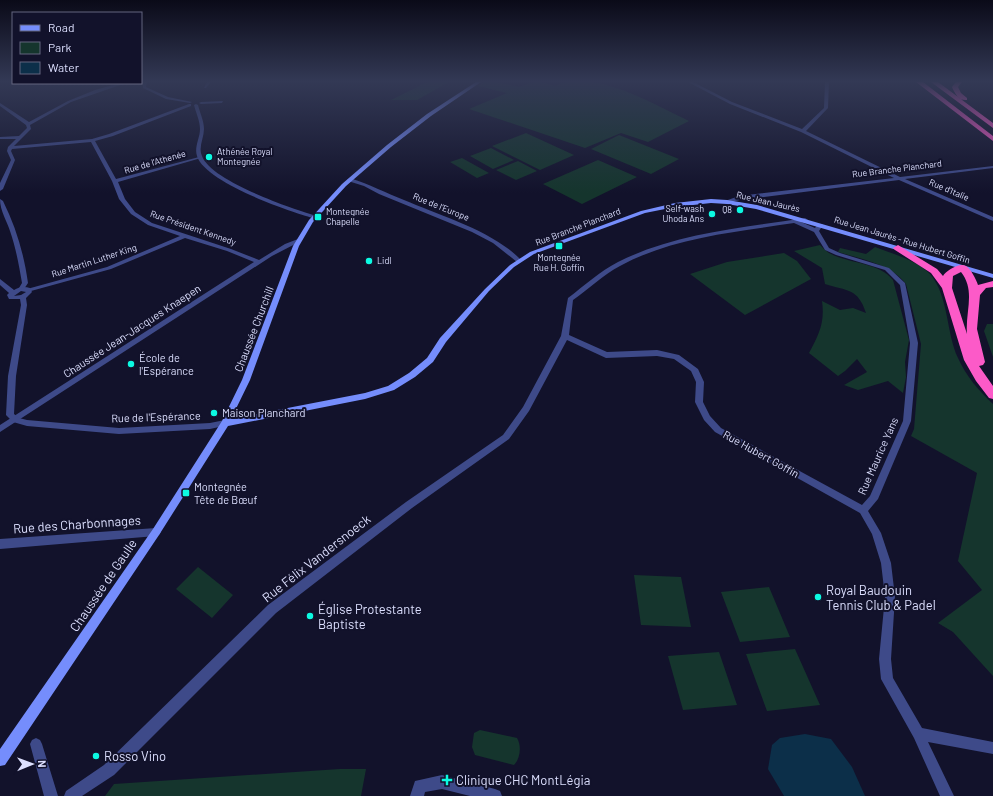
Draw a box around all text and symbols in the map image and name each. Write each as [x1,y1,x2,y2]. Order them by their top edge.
legend [12,12,142,84]
text: Road [48,20,75,34]
text: Park [48,40,72,54]
text: Water [48,60,80,74]
place label: Athénée Royal Montegnée [217,146,272,167]
street label: Rue de l'Athenée [123,147,187,176]
marker: Athénée Royal Montegnée [204,152,214,162]
street label: Rue Branche Planchard [851,158,943,179]
street label: Rue d'Italie [928,176,971,203]
street label: Rue Jean Jaurès [735,189,801,214]
street label: Rue de l'Europe [411,190,471,223]
place label: Self-wash Uhoda Ans [663,203,704,224]
place label: Q8 [722,204,732,215]
street label: Rue Branche Planchard [534,205,622,248]
marker: Q8 [735,205,745,215]
place label: Montegnée Chapelle [326,206,370,227]
street label: Rue Président Kennedy [149,208,238,247]
marker: Self-wash Uhoda Ans [707,209,717,219]
marker: Montegnée Chapelle [313,212,323,222]
street label: Rue Jean Jaurès - Rue Hubert Goffin [833,214,972,266]
street label: Rue Martin Luther King [50,241,138,279]
marker: Montegnée Rue H. Goffin [554,241,564,251]
place label: Montegnée Rue H. Goffin [534,252,585,273]
place label: Lidl [377,255,391,266]
marker: Lidl [364,256,374,266]
street label: Chaussée Jean-Jacques Knaepen [61,281,203,380]
street label: Chaussée Churchill [231,284,276,373]
place label: École de l'Espérance [139,351,194,377]
marker: École de l'Espérance [126,359,136,369]
place label: Maison Planchard [222,406,305,419]
street label: Rue de l'Espérance [111,408,201,425]
marker: Maison Planchard [209,408,219,418]
street label: Rue Maurice Yans [855,415,900,496]
street label: Rue Hubert Goffin [721,427,802,480]
place label: Montegnée Tête de Bœuf [194,480,257,506]
marker: Montegnée Tête de Bœuf [181,488,191,498]
street label: Rue Félix Vandersnoeck [259,510,374,605]
street label: Rue des Charbonnages [12,512,142,536]
street label: Chaussée de Gaulle [66,536,140,634]
place label: Royal Baudouin Tennis Club & Padel [826,582,936,613]
marker: Royal Baudouin Tennis Club & Padel [813,592,823,602]
place label: Église Protestante Baptiste [318,601,422,632]
marker: Église Protestante Baptiste [305,611,315,621]
north arrow [12,744,52,784]
place label: Rosso Vino [104,748,166,764]
marker: Rosso Vino [91,751,101,761]
text: N [36,760,49,768]
place label: Clinique CHC MontLégia [456,772,590,788]
marker: Clinique CHC MontLégia [441,774,453,786]

